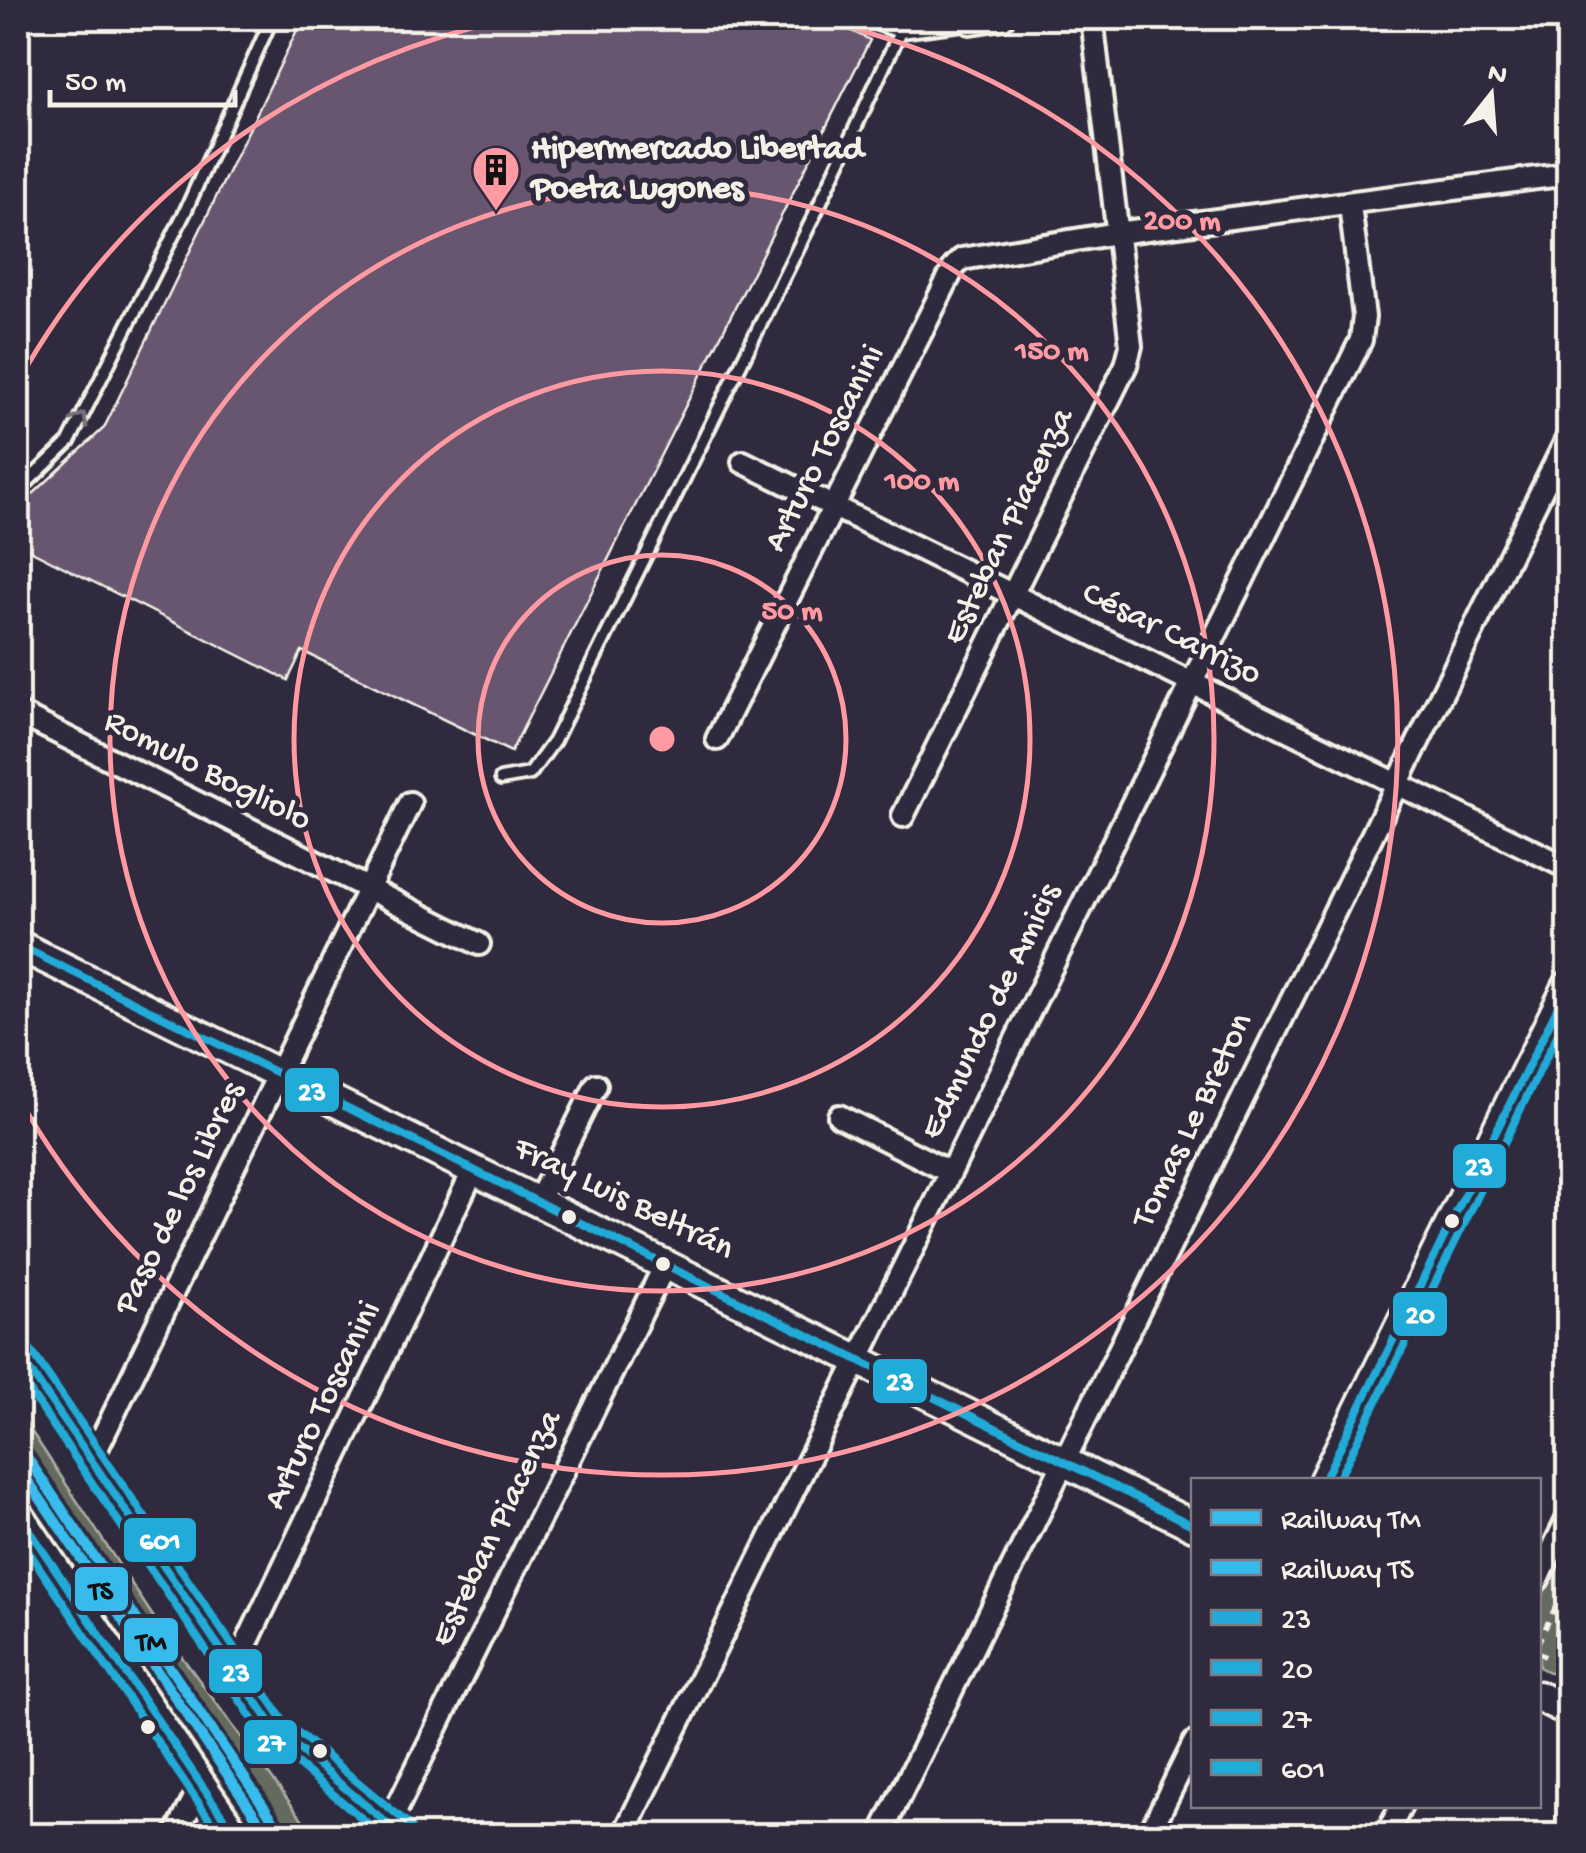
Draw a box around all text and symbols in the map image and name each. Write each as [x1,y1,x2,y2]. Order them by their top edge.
scale bar [50,45,235,107]
north arrow [1441,45,1541,145]
text: N [1483,57,1511,94]
text: 50 m [65,67,126,102]
place label: Hipermercado Libertad Poeta Lugones [529,130,867,211]
building icon: Hipermercado Libertad Poeta Lugones [470,144,522,212]
text: 200 m [1143,206,1221,241]
text: 150 m [1014,336,1089,371]
street label: Arturo Toscanini [756,339,896,559]
street label: Esteban Piacenza [935,401,1086,652]
one-way arrow [69,411,89,429]
text: 100 m [884,466,960,501]
street label: César Carrizo [1075,574,1267,696]
text: 50 m [761,596,823,631]
street label: Romulo Bogliolo [96,702,318,842]
centre of rings [644,721,680,757]
street label: Edmundo de Amicis [912,876,1072,1147]
street label: Tomas Le Breton [1123,1007,1264,1237]
line badge: 23 [283,1066,341,1114]
street label: Paso de los Libres [106,1075,256,1323]
text: 23 [298,1078,326,1111]
street label: Fray Luis Beltrán [505,1129,740,1271]
line badge: 23 [1451,1142,1508,1190]
text: 23 [1465,1153,1493,1186]
unlabelled marker [559,1207,579,1227]
unlabelled marker [1442,1211,1462,1231]
unlabelled marker [653,1254,673,1274]
line badge: 20 [1391,1290,1449,1338]
street label: Arturo Toscanini [256,1295,392,1517]
text: 20 [1405,1301,1435,1334]
line badge: 23 [871,1357,929,1405]
text: 23 [886,1368,914,1401]
street label: Esteban Piacenza [423,1403,574,1654]
legend [1191,1478,1541,1808]
text: Railway TM [1281,1505,1421,1540]
line badge: 601 [122,1516,198,1564]
text: 601 [139,1527,181,1560]
text: Railway TS [1281,1555,1414,1590]
line badge: TS [73,1565,130,1613]
text: TS [87,1577,114,1610]
text: 23 [1281,1605,1311,1640]
line badge: TM [122,1616,180,1664]
text: TM [134,1628,168,1661]
line badge: 23 [207,1647,264,1695]
text: 20 [1281,1655,1313,1690]
text: 23 [222,1659,250,1692]
text: 27 [1281,1705,1313,1740]
unlabelled marker [138,1717,158,1737]
line badge: 27 [242,1718,299,1766]
text: 27 [257,1729,287,1762]
unlabelled marker [310,1741,330,1761]
text: 601 [1281,1755,1325,1790]

